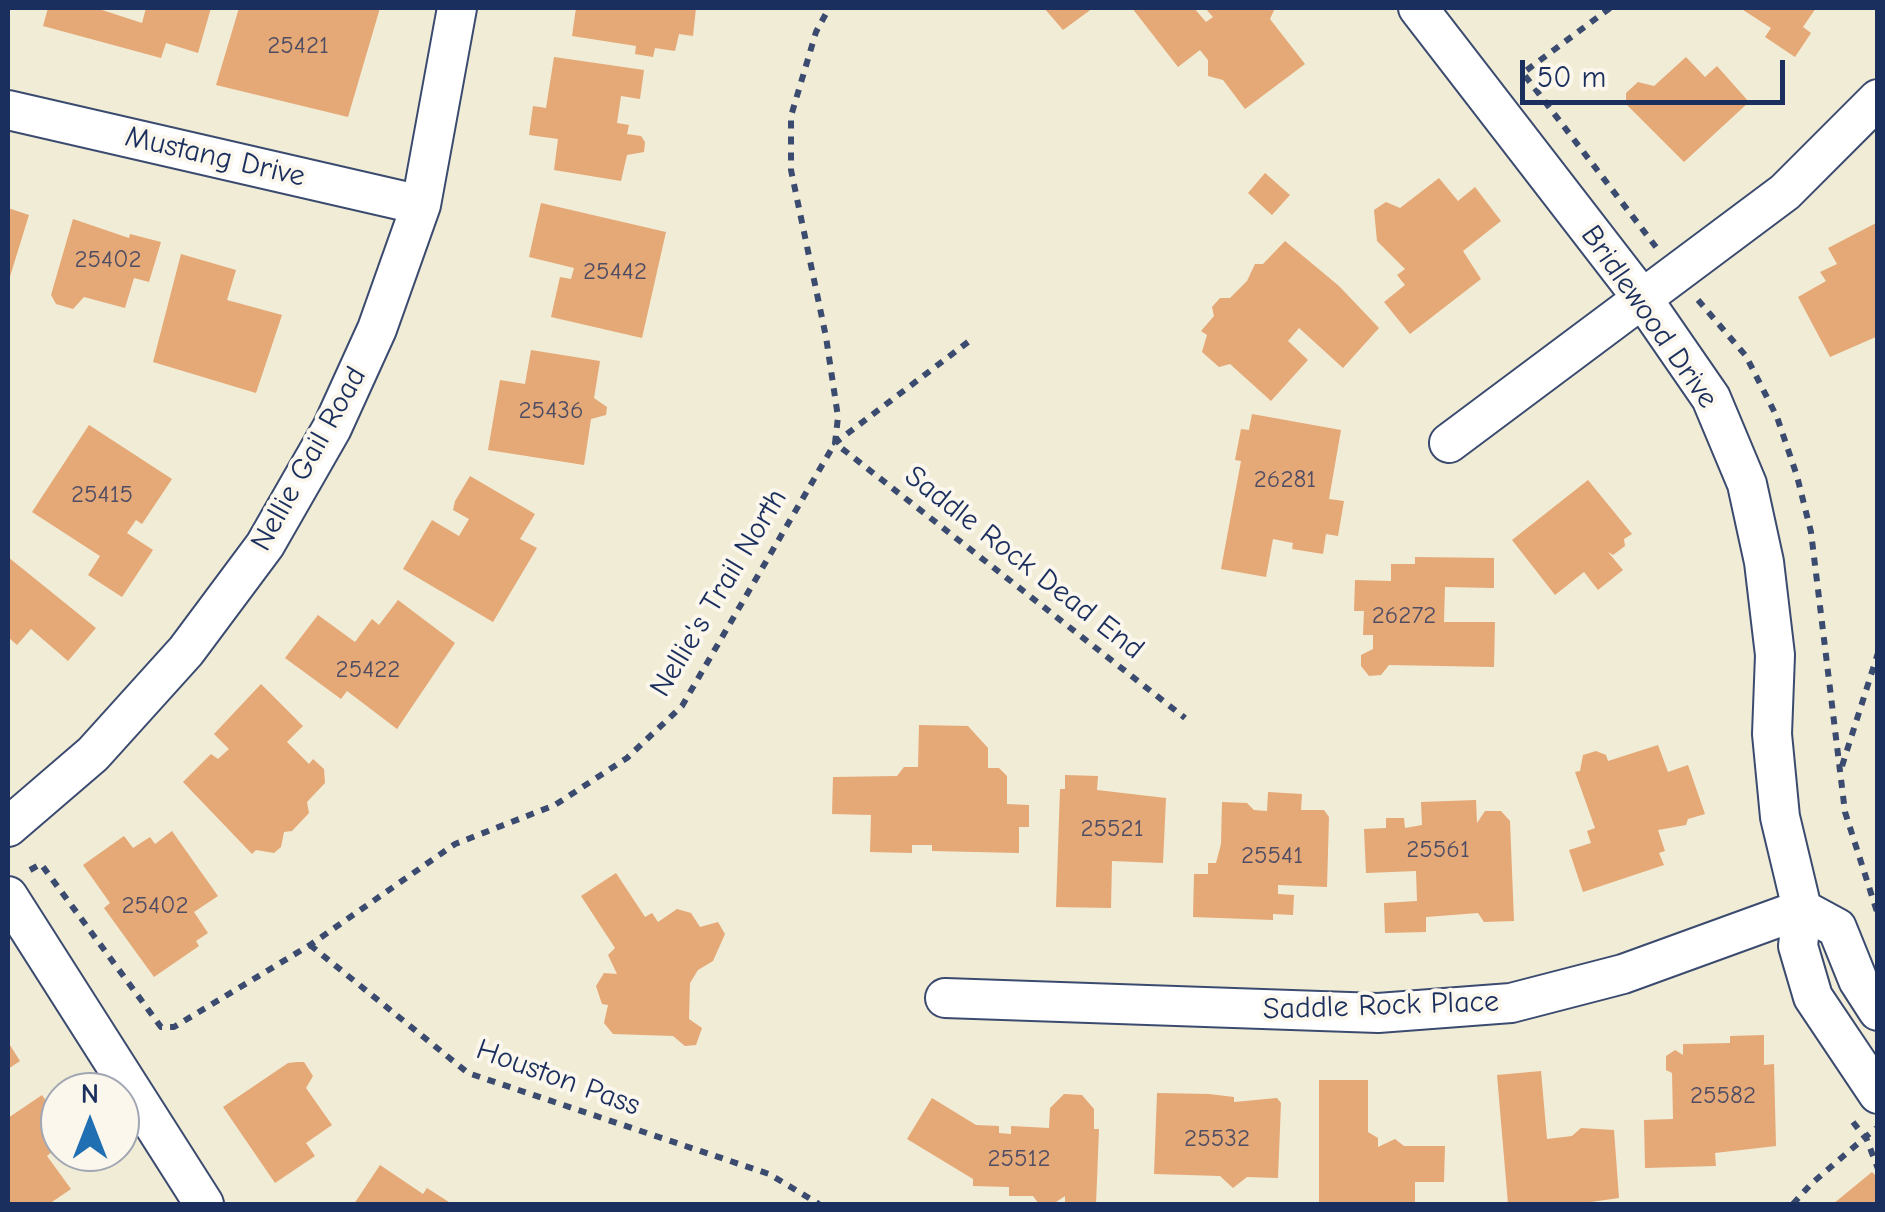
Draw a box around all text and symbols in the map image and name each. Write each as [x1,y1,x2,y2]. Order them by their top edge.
house number: 25421 [267,31,329,61]
scale bar [1525,40,1790,102]
text: 50 m [1537,60,1606,95]
street label: Mustang Drive [122,119,308,195]
street label: Bridlewood Drive [1573,219,1725,415]
house number: 25402 [74,245,142,275]
house number: 25442 [583,257,647,287]
street label: Nellie Gail Road [244,361,374,557]
house number: 25436 [519,396,583,426]
street label: Saddle Rock Dead End [897,458,1151,668]
house number: 26281 [1254,465,1316,495]
house number: 25415 [71,480,133,510]
street label: Nellie's Trail North [643,483,795,703]
house number: 26272 [1372,601,1436,631]
house number: 25422 [336,655,400,685]
house number: 25521 [1080,814,1144,844]
house number: 25561 [1406,835,1470,865]
house number: 25541 [1241,841,1303,871]
house number: 25402 [121,891,189,921]
street label: Saddle Rock Place [1262,984,1500,1028]
street label: Houston Pass [471,1032,645,1124]
north arrow [40,1072,140,1172]
text: N [81,1078,99,1110]
house number: 25582 [1690,1081,1756,1111]
house number: 25532 [1184,1124,1250,1154]
house number: 25512 [987,1144,1051,1174]

